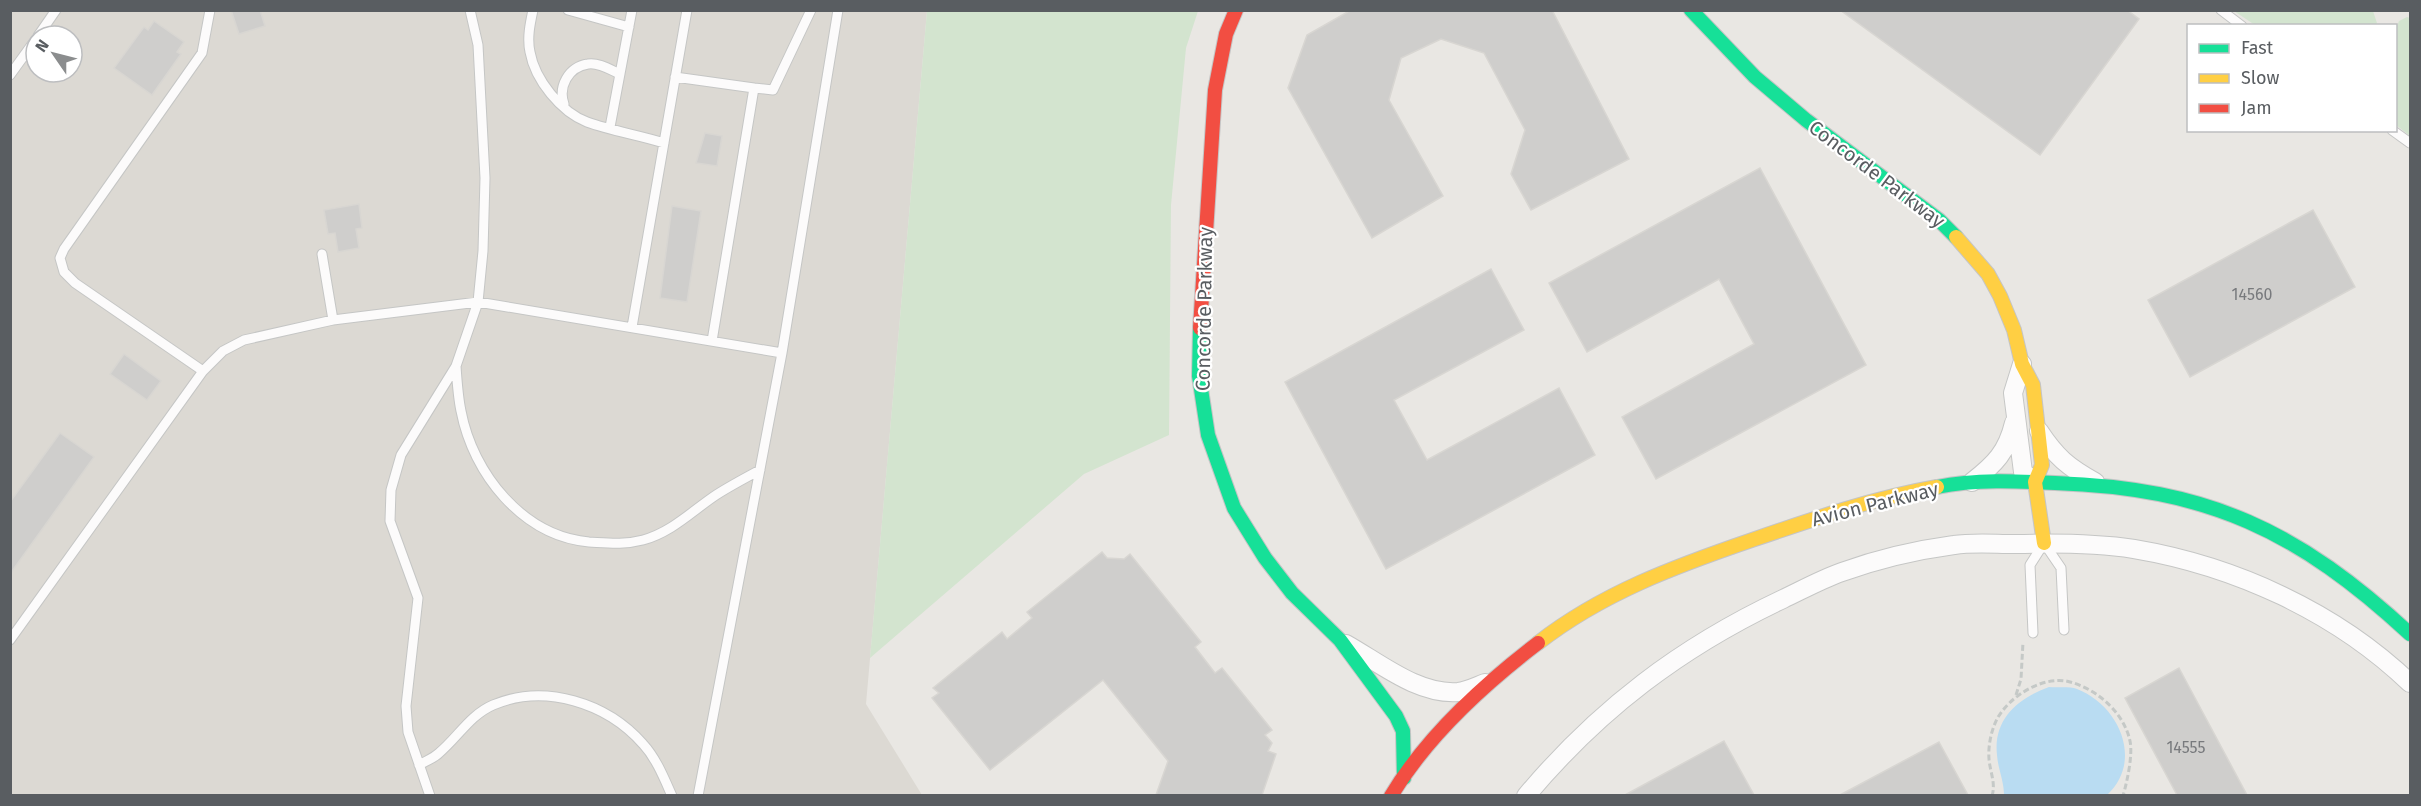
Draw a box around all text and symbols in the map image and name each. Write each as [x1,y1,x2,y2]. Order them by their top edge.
north arrow [24,24,84,84]
legend [2187,24,2397,132]
text: N [31,36,53,55]
text: Fast [2241,37,2274,59]
text: Slow [2241,67,2280,89]
text: Jam [2241,97,2272,119]
street label: Concorde Parkway [1804,115,1950,233]
street label: Concorde Parkway [1191,227,1217,391]
house number: 14560 [2232,285,2272,304]
street label: Avion Parkway [1809,477,1941,531]
house number: 14555 [2166,738,2206,757]

